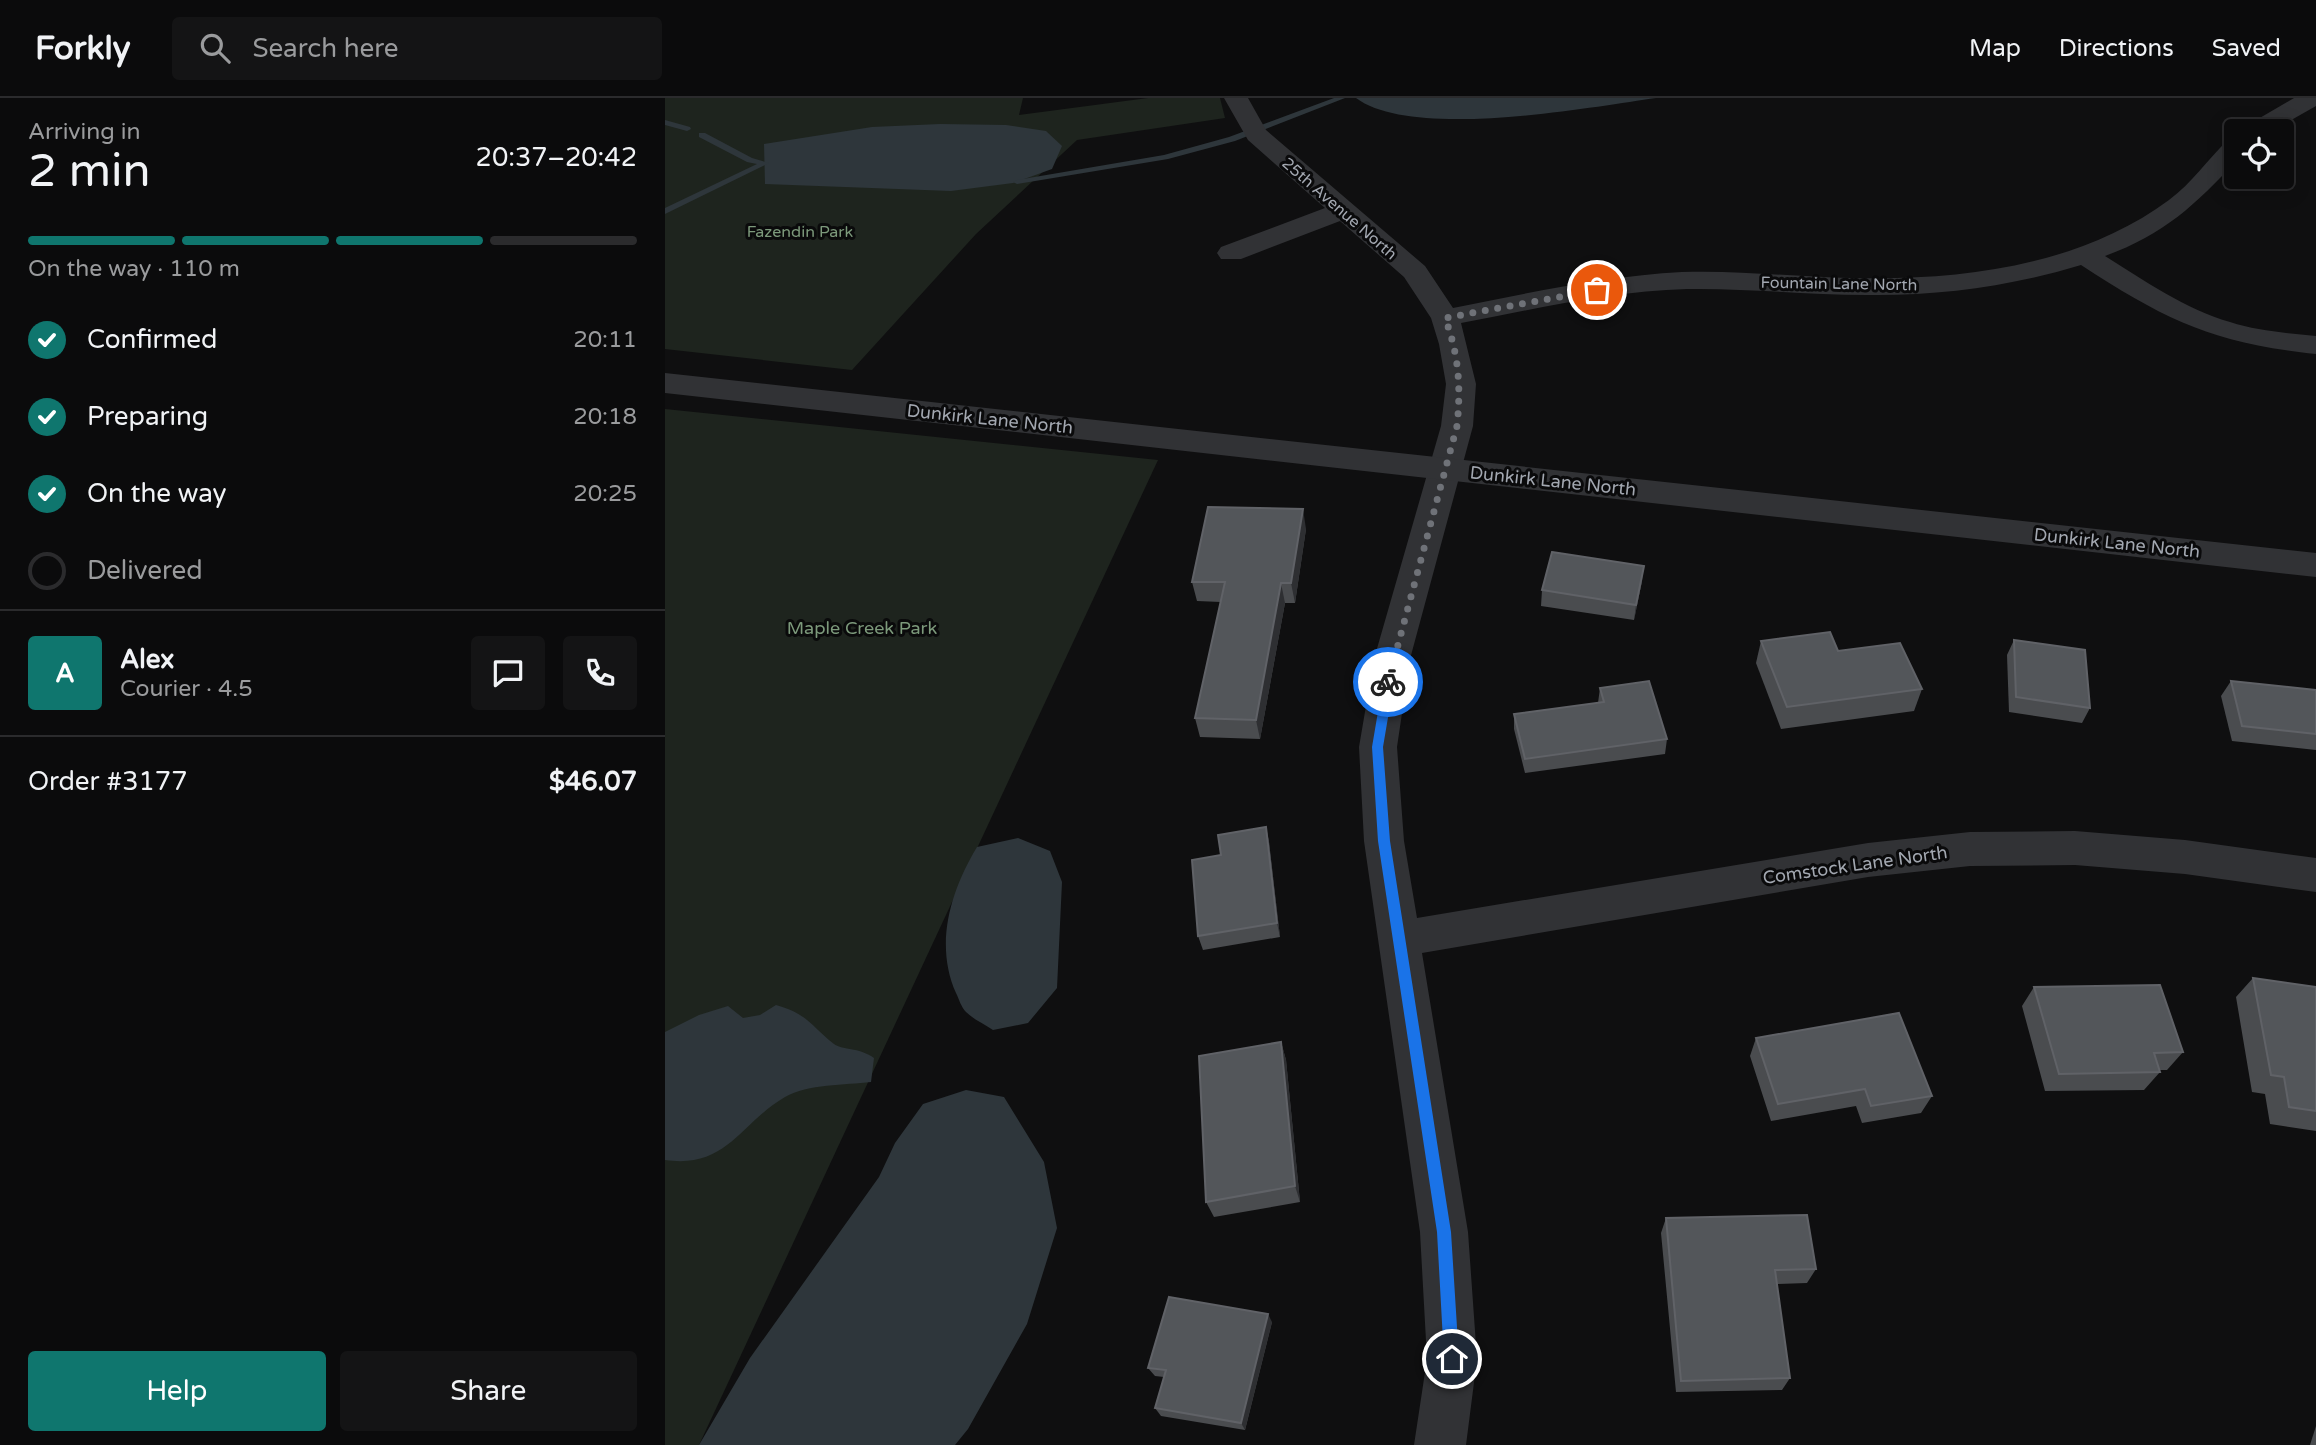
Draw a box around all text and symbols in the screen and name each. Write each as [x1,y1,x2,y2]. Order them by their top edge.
search box [172,17,662,80]
text: Forkly [35,29,130,68]
icon: search [196,29,234,67]
text: Search here [252,33,399,64]
text: Map [1969,34,2021,63]
text: Directions [2059,34,2174,63]
text: Saved [2212,34,2281,63]
text: Arriving in [28,118,141,146]
map controls [2224,119,2294,189]
button: locate [2224,119,2294,189]
text: 20:37–20:42 [476,142,637,173]
text: 2 min [28,144,151,199]
street label: 25th Avenue North [1278,153,1401,264]
park label: Fazendin Park [747,222,853,242]
text: On the way · 110 m [28,255,240,283]
pin [1567,260,1627,320]
icon: bag [1578,271,1616,309]
street label: Fountain Lane North [1761,273,1917,295]
icon: check [28,321,66,359]
text: Confirmed [87,324,217,355]
text: 20:11 [573,326,637,354]
icon: check [28,398,66,436]
street label: Dunkirk Lane North [906,399,1074,439]
text: Preparing [87,401,208,432]
text: 20:18 [573,403,637,431]
street label: Dunkirk Lane North [1469,461,1637,501]
icon: check [28,475,66,513]
text: On the way [87,478,227,509]
text: 20:25 [573,480,637,508]
street label: Dunkirk Lane North [2033,523,2201,563]
text: Delivered [87,555,203,586]
park label: Maple Creek Park [787,617,937,639]
button: chat [471,636,545,710]
button: phone [563,636,637,710]
text: Alex [120,644,174,675]
courier [1353,647,1423,717]
text: A [55,658,75,689]
icon: bike [1369,663,1407,701]
text: Courier · 4.5 [120,675,253,703]
text: Order #3177 [28,766,188,797]
text: $46.07 [549,766,637,797]
street label: Comstock Lane North [1761,841,1949,889]
pin [1422,1329,1482,1389]
icon: home [1433,1340,1471,1378]
button: Help [28,1351,326,1431]
button: Share [340,1351,637,1431]

